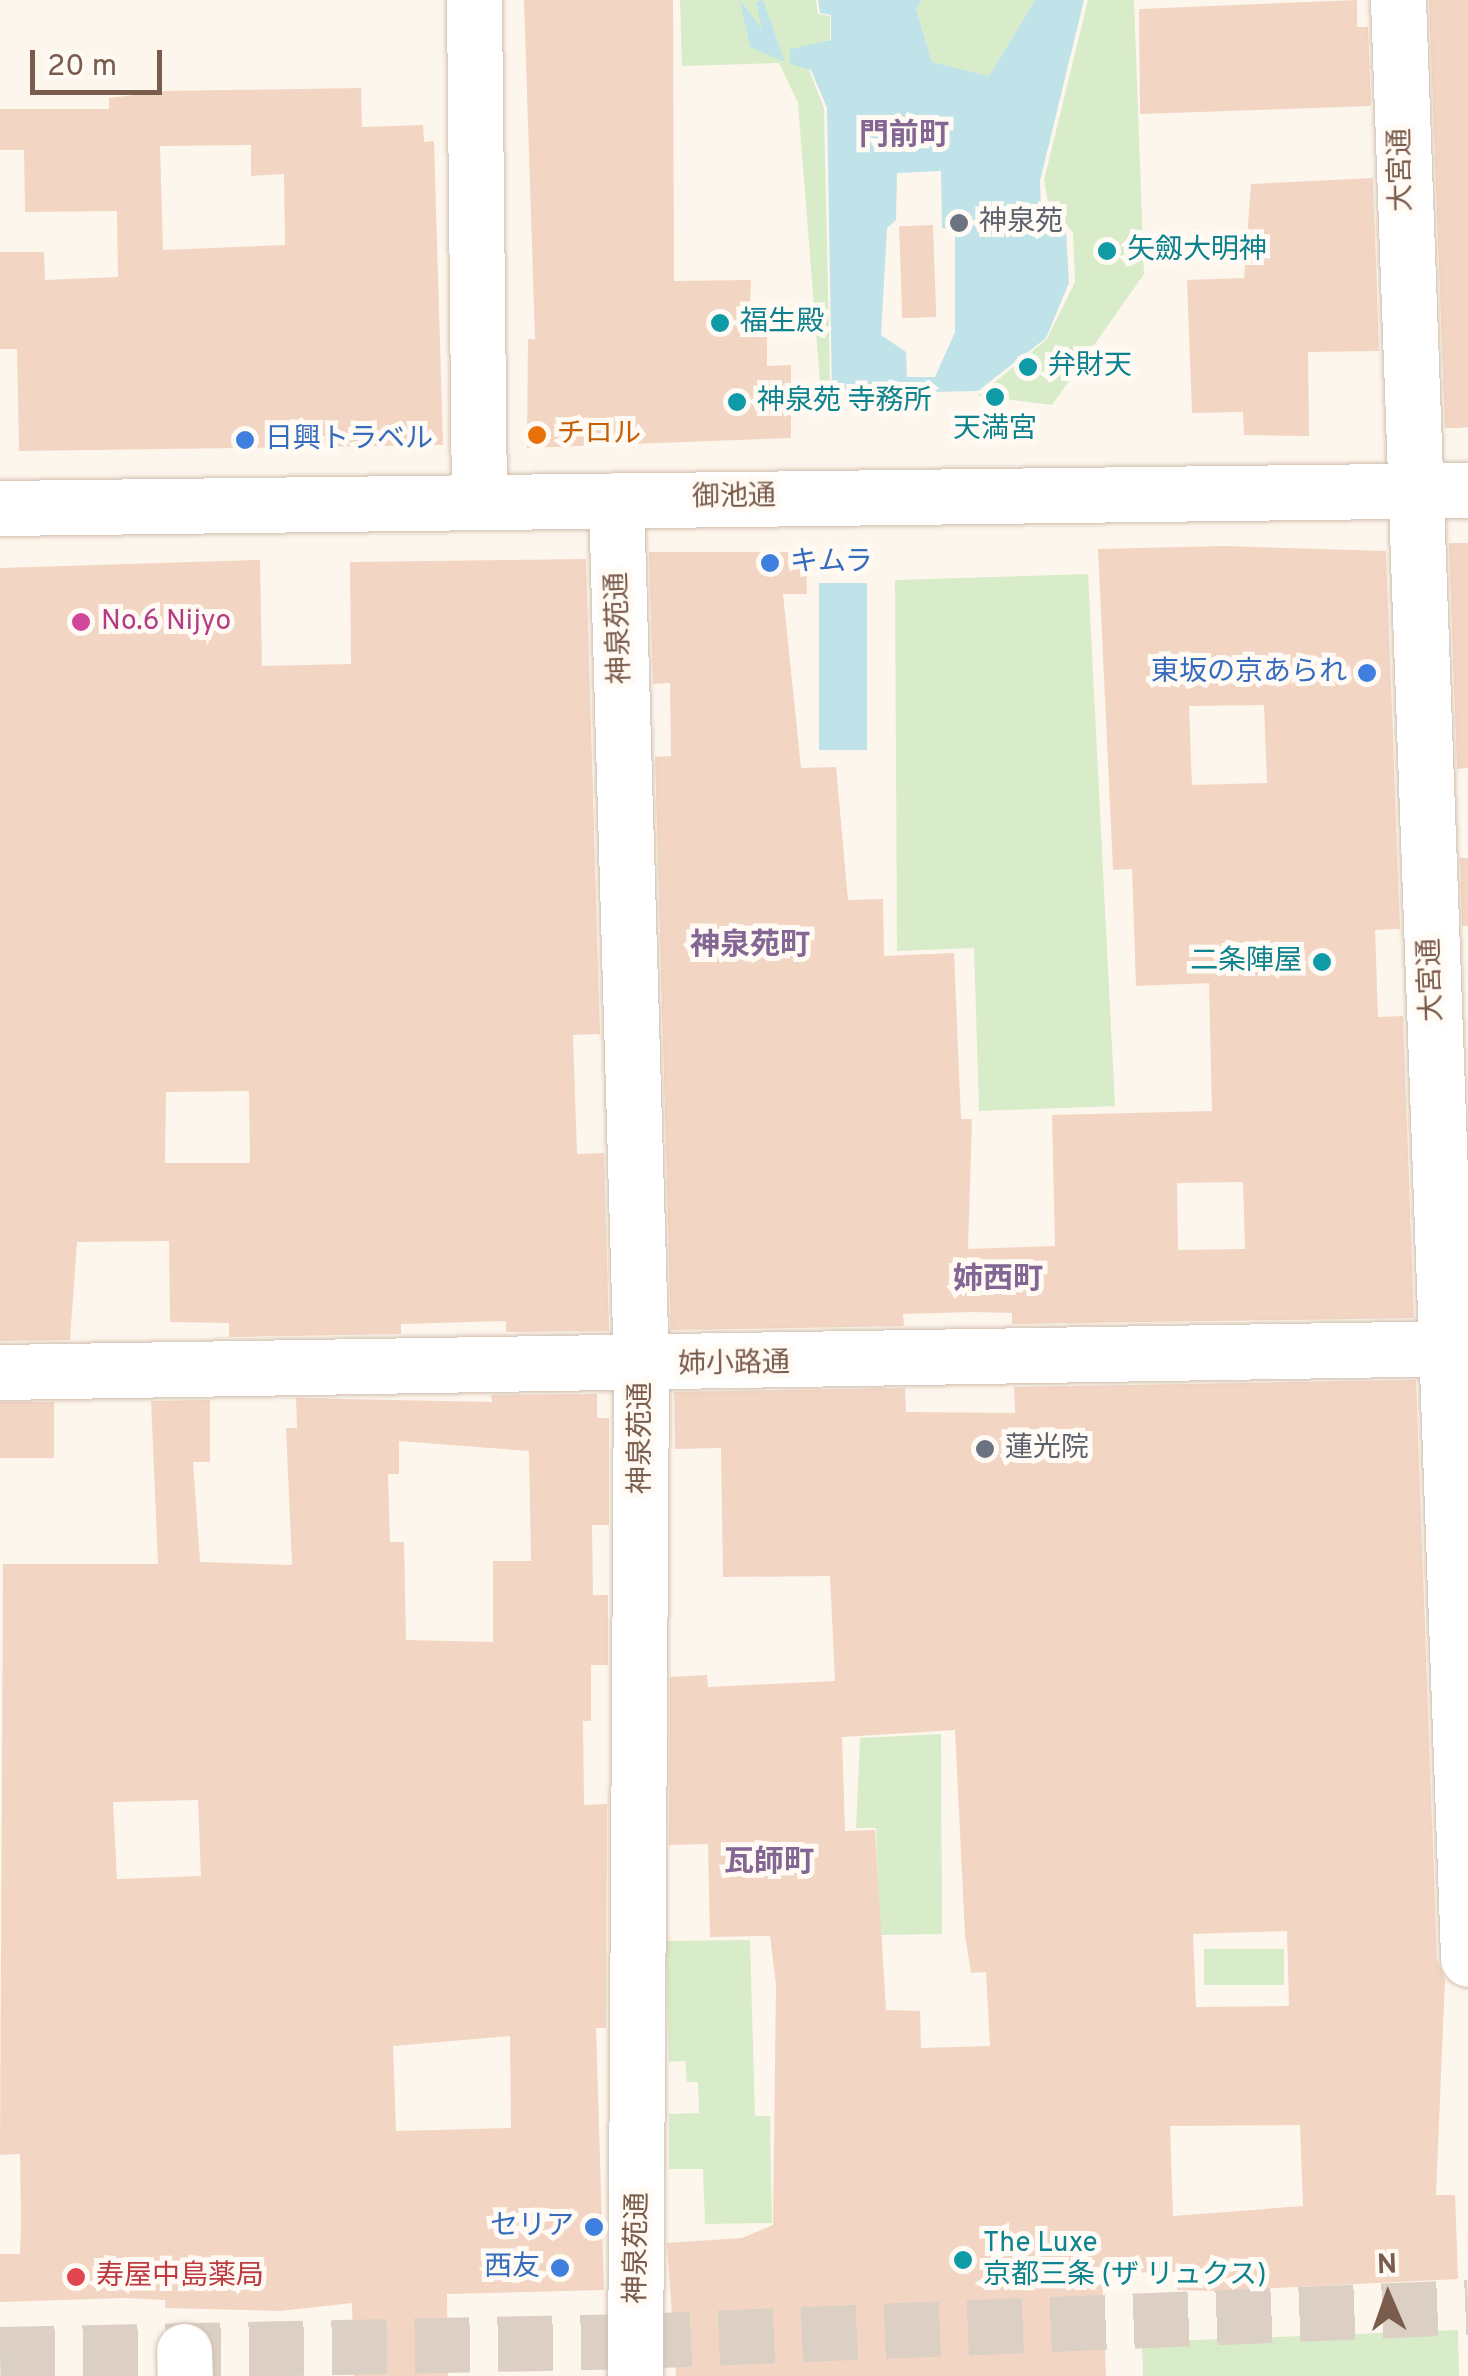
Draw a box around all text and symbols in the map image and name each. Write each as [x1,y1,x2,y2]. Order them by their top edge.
scale bar [35,30,168,92]
text: 20 m [47,49,117,86]
district label: 門前町 [859,119,949,155]
street label: 大宮通 [1384,128,1420,212]
place label: 神泉苑 [979,206,1063,240]
marker: 神泉苑 [948,212,970,234]
place label: 矢劔大明神 [1127,234,1267,268]
marker: 矢劔大明神 [1096,240,1118,262]
place label: 福生殿 [740,306,824,340]
marker: 福生殿 [709,312,731,334]
place label: 弁財天 [1048,350,1132,384]
marker: 弁財天 [1017,356,1039,378]
place label: 神泉苑 寺務所 [757,385,932,419]
marker: 天満宮 [984,386,1006,408]
marker: 神泉苑 寺務所 [726,391,748,413]
place label: 天満宮 [953,413,1037,447]
place label: チロル [557,418,641,452]
place label: 日興トラベル [265,423,433,457]
marker: チロル [526,424,548,446]
marker: 日興トラベル [234,429,256,451]
street label: 御池通 [692,480,776,516]
place label: キムラ [790,546,874,580]
marker: キムラ [759,552,781,574]
street label: 神泉苑通 [601,571,639,685]
place label: No.6 Nijyo [101,605,231,639]
marker: No.6 Nijyo [70,611,92,633]
place label: 東坂の京あられ [1151,656,1347,690]
marker: 東坂の京あられ [1356,662,1378,684]
district label: 神泉苑町 [690,929,810,965]
street label: 大宮通 [1414,937,1450,1023]
place label: 二条陣屋 [1190,945,1302,979]
marker: 二条陣屋 [1311,951,1333,973]
district label: 姉西町 [953,1263,1043,1299]
street label: 姉小路通 [678,1347,790,1383]
street label: 神泉苑通 [625,1382,659,1494]
place label: 蓮光院 [1005,1432,1089,1466]
marker: 蓮光院 [974,1438,996,1460]
district label: 瓦師町 [724,1846,814,1882]
street label: 神泉苑通 [620,2192,656,2304]
place label: セリア [490,2210,574,2244]
marker: セリア [583,2216,605,2238]
place label: The Luxe 京都三条 (ザ リュクス) [983,2227,1267,2293]
north arrow [1338,2246,1438,2346]
text: N [1376,2248,1398,2284]
marker: The Luxe 京都三条 (ザ リュクス) [952,2249,974,2271]
place label: 西友 [484,2251,540,2285]
marker: 西友 [549,2257,571,2279]
place label: 寿屋中島薬局 [96,2260,264,2294]
marker: 寿屋中島薬局 [65,2266,87,2288]

